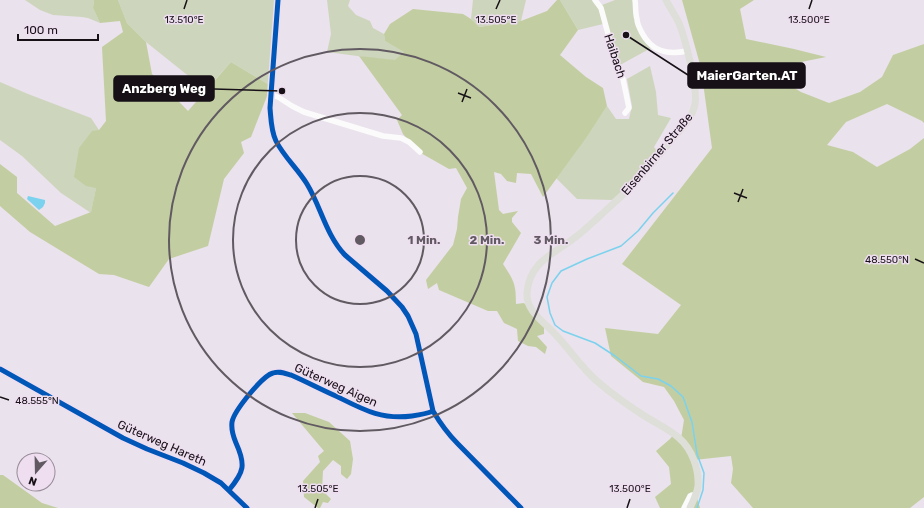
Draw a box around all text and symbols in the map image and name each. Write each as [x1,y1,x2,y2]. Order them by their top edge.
text: 13.510°E [164,14,204,26]
text: 13.505°E [476,14,516,26]
text: 13.500°E [788,14,830,26]
scale bar [18,16,98,42]
text: 100 m [24,23,58,37]
street label: Haibach [601,32,629,80]
callout: MaierGarten.AT [688,63,805,88]
text: MaierGarten.AT [696,68,798,83]
callout: Anzberg Weg [114,76,214,101]
text: Anzberg Weg [122,81,206,96]
street label: Eisenbirner Straße [618,110,696,198]
centre of rings [353,233,367,247]
text: 1 Min. [407,233,441,247]
text: 2 Min. [470,233,504,247]
text: 3 Min. [534,233,568,247]
text: 48.550°N [865,254,909,266]
street label: Güterweg Aigen [292,360,380,410]
text: 48.555°N [15,395,59,407]
street label: Güterweg Hareth [115,417,209,469]
north arrow [16,452,56,492]
text: N [27,473,39,488]
text: 13.505°E [298,483,338,495]
text: 13.500°E [609,483,651,495]

